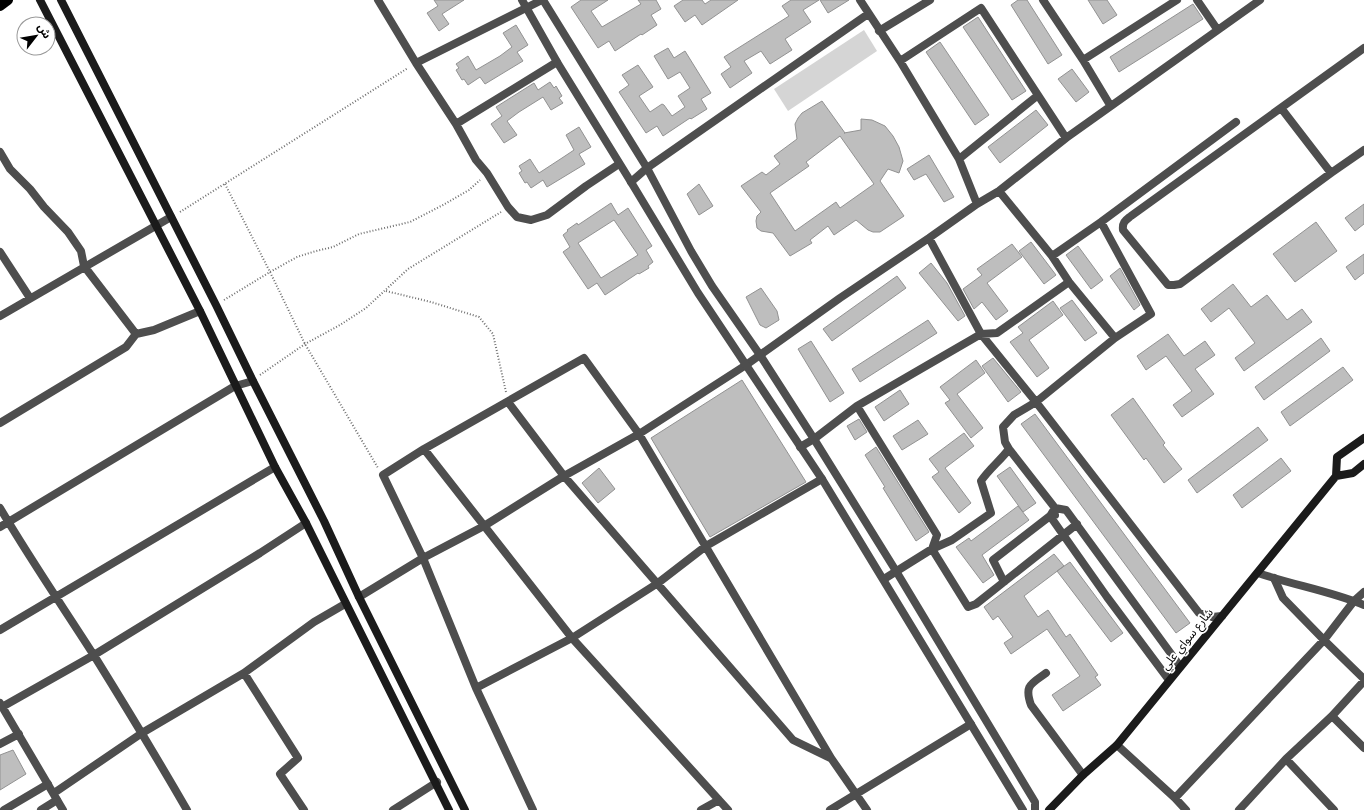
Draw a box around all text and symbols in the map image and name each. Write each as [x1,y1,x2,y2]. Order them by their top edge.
north arrow [16,16,56,56]
text: ش [35,21,54,41]
street label: شارع سواي علي [1157,605,1218,674]

